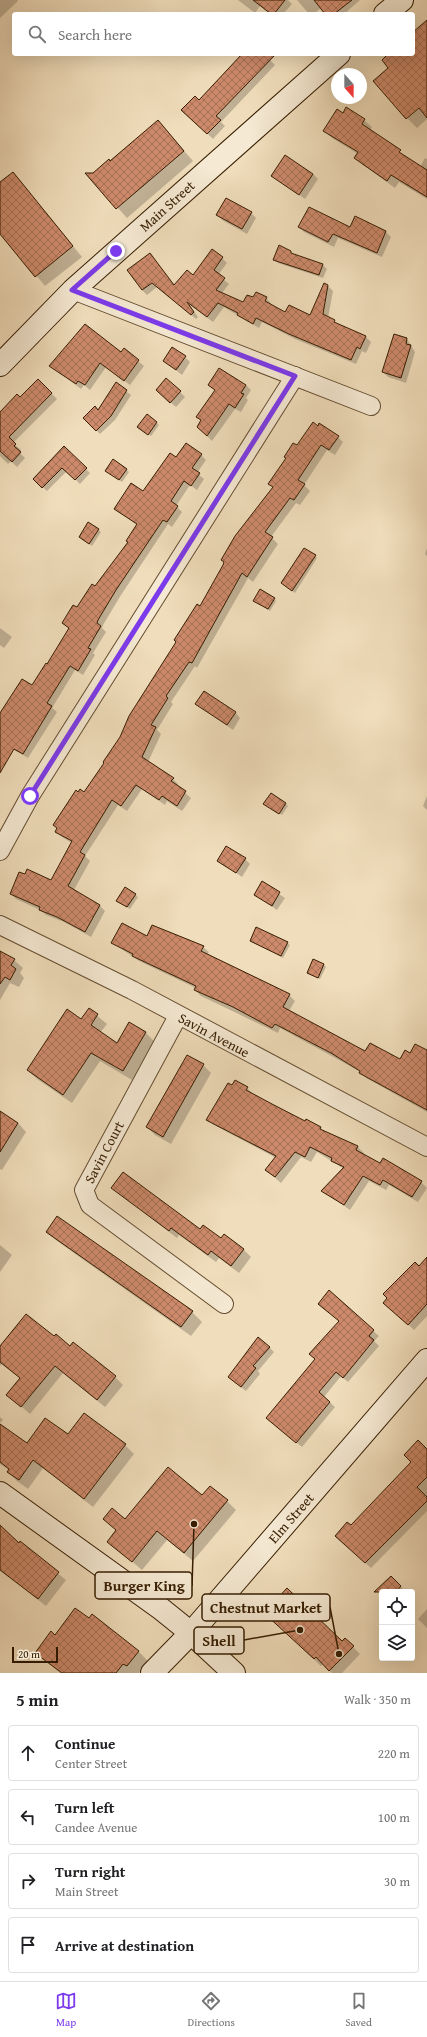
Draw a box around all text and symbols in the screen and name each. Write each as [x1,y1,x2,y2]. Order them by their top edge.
search box [12,12,415,56]
icon: search [26,23,48,45]
text: Search here [58,24,132,45]
north arrow [331,68,367,104]
street label: Main Street [135,176,199,236]
route end [107,242,125,260]
route start [21,787,39,805]
street label: Savin Avenue [175,1008,254,1062]
street label: Savin Court [79,1117,129,1187]
street label: Elm Street [263,1488,319,1548]
callout: Burger King [95,1572,192,1599]
text: Burger King [103,1575,185,1596]
map controls [379,1589,415,1661]
button: locate [379,1589,415,1625]
callout: Chestnut Market [202,1594,330,1621]
text: Chestnut Market [210,1597,322,1618]
button: layers [379,1625,415,1661]
callout: Shell [194,1627,244,1654]
text: Shell [202,1630,236,1651]
scale bar [12,1645,58,1664]
text: 20 m [18,1646,40,1662]
text: 5 min [16,1687,58,1712]
text: Walk · 350 m [344,1690,411,1709]
text: Continue [55,1733,116,1754]
icon: ahead [17,1742,39,1764]
text: 220 m [378,1744,410,1763]
text: Center Street [55,1754,127,1773]
text: Turn left [55,1797,114,1818]
icon: left [17,1806,39,1828]
text: 100 m [378,1808,410,1827]
text: Candee Avenue [55,1818,137,1837]
text: Turn right [55,1861,126,1882]
icon: right [17,1870,39,1892]
text: 30 m [384,1872,410,1891]
text: Main Street [55,1882,119,1901]
icon: arrive [17,1934,39,1956]
text: Arrive at destination [55,1935,194,1956]
tab: Map [55,1990,77,2030]
tab: Directions [188,1990,235,2030]
tab: Saved [345,1990,372,2030]

